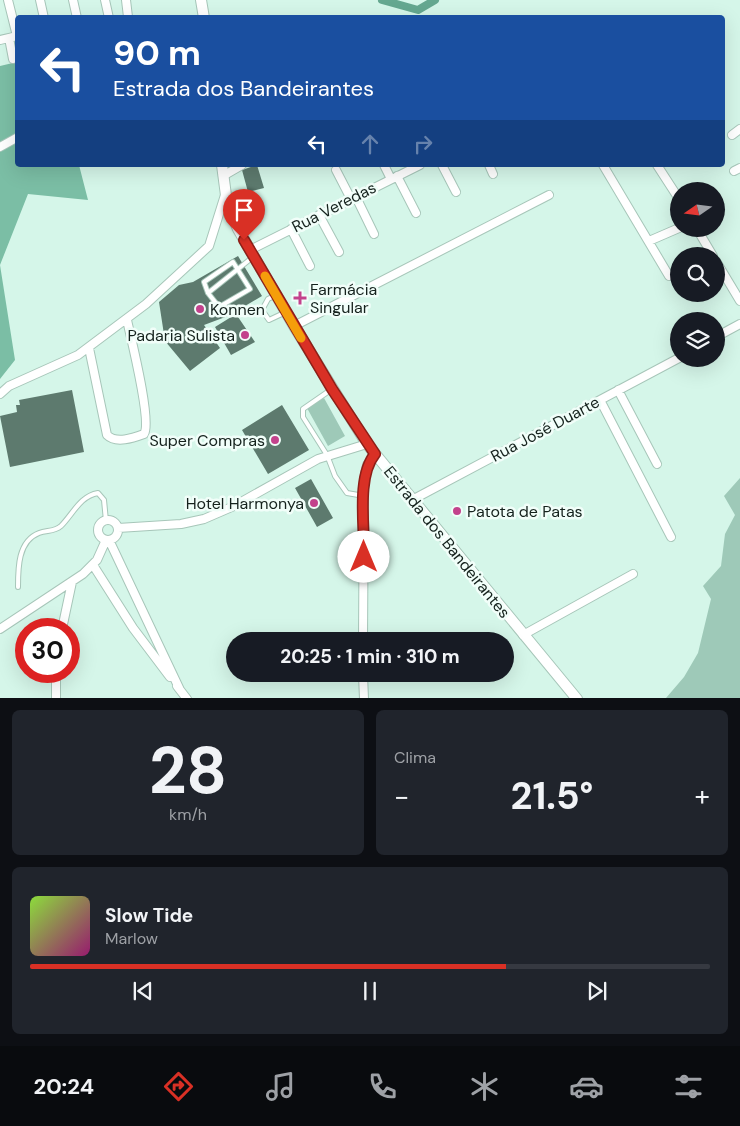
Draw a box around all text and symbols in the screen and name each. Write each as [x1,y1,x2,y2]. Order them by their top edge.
text: 90 m [113,30,201,76]
icon: left [30,35,95,100]
text: Estrada dos Bandeirantes [113,74,374,103]
icon: left [303,130,331,158]
icon: ahead [356,130,384,158]
icon: right [409,130,437,158]
street label: Rua Veredas [288,177,380,237]
north arrow [670,182,725,238]
map controls [670,182,725,367]
pin [223,189,265,240]
icon: arrive [230,196,258,224]
button: search [670,247,725,302]
place label: Farmácia Singular [310,279,377,318]
marker: Farmácia Singular [294,292,306,304]
place label: Konnen [210,299,265,320]
marker: Konnen [194,303,206,315]
button: layers [670,312,725,367]
place label: Padaria Sulista [127,325,235,346]
marker: Padaria Sulista [239,329,251,341]
street label: Rua José Duarte [487,391,603,467]
place label: Super Compras [149,430,265,451]
marker: Super Compras [269,434,281,446]
street label: Estrada dos Bandeirantes [379,462,515,622]
place label: Hotel Harmonya [186,493,304,514]
marker: Hotel Harmonya [308,497,320,509]
place label: Patota de Patas [467,501,583,522]
marker: Patota de Patas [451,505,463,517]
position arrow [337,530,389,582]
speed limit sign: 30 [15,618,80,683]
text: 20:25 · 1 min · 310 m [280,644,460,669]
text: 28 [149,729,227,813]
text: Clima [394,747,436,768]
text: 21.5° [511,771,593,821]
text: − [394,778,409,815]
text: + [695,778,710,815]
text: km/h [169,804,207,825]
text: Slow Tide [105,903,193,928]
text: Marlow [105,928,158,949]
icon: previous [129,977,157,1005]
icon: pause [356,977,384,1005]
icon: next [583,977,611,1005]
icon: directions [161,1069,196,1104]
icon: music [263,1069,298,1104]
icon: phone [365,1069,400,1104]
icon: climate [467,1069,502,1104]
icon: car [569,1069,604,1104]
icon: filters [671,1069,706,1104]
text: 20:24 [34,1072,94,1101]

